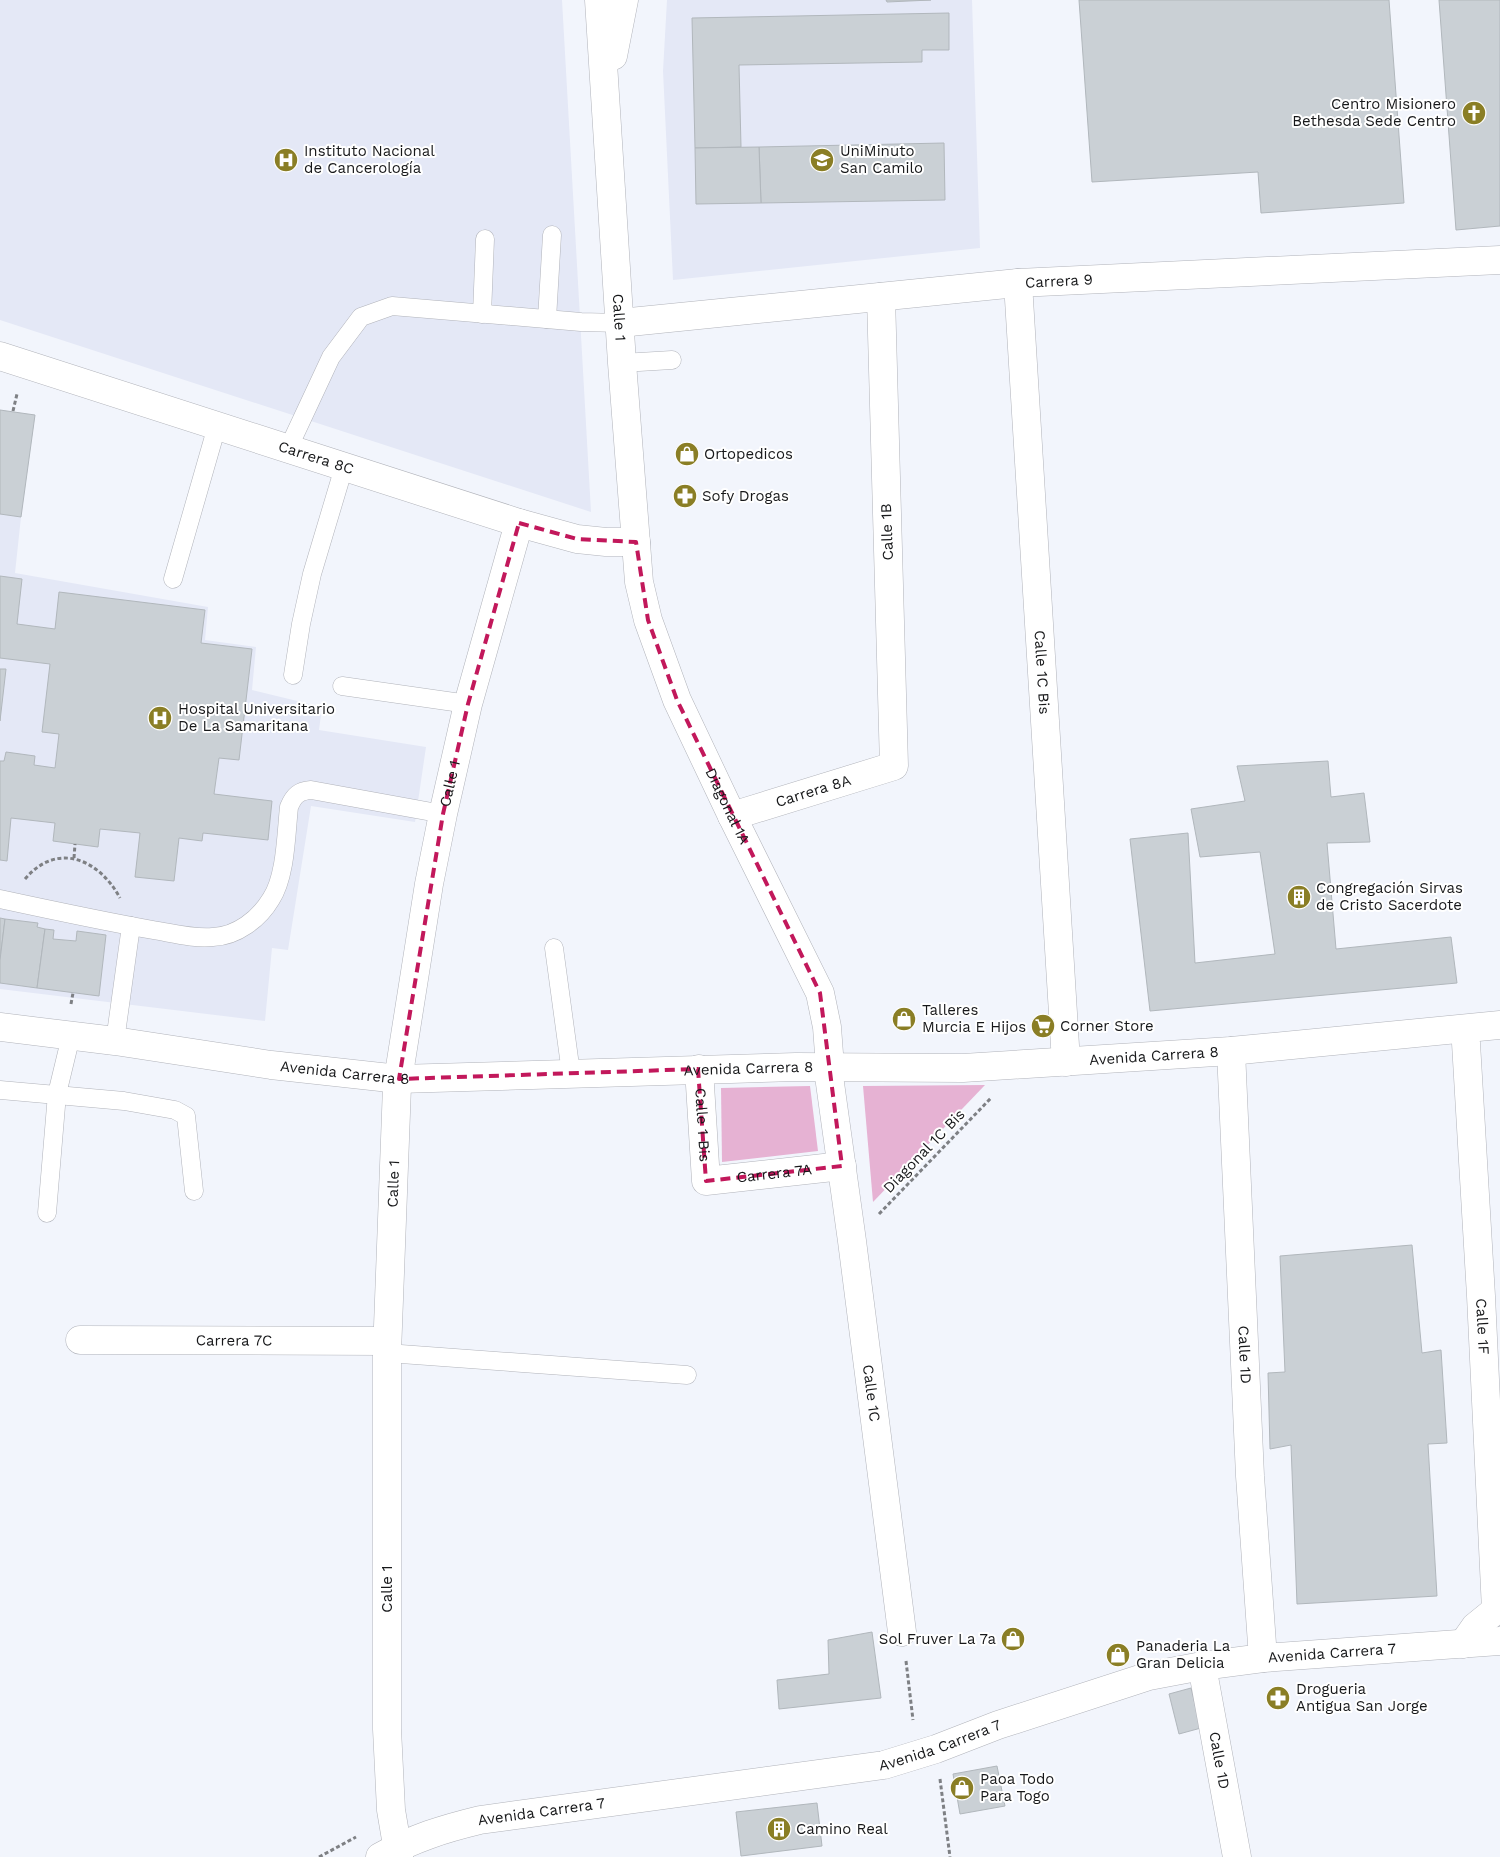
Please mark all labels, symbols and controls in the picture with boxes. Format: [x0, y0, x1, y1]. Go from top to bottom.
place label: Centro Misionero Bethesda Sede Centro [1292, 95, 1456, 130]
church icon: Centro Misionero Bethesda Sede Centro [1461, 100, 1487, 126]
place label: Instituto Nacional de Cancerología [304, 142, 435, 177]
place label: UniMinuto San Camilo [840, 142, 923, 177]
hospital icon: Instituto Nacional de Cancerología [273, 147, 299, 173]
school or university icon: UniMinuto San Camilo [809, 147, 835, 173]
street label: Carrera 9 [1025, 270, 1093, 292]
street label: Calle 1 [609, 293, 630, 342]
street label: Carrera 8C [276, 437, 356, 478]
shop icon: Ortopedicos [674, 441, 700, 467]
place label: Ortopedicos [704, 445, 793, 463]
pharmacy icon: Sofy Drogas [672, 483, 698, 509]
place label: Sofy Drogas [702, 487, 789, 505]
street label: Calle 1B [877, 503, 897, 561]
street label: Calle 1C Bis [1030, 630, 1054, 715]
place label: Hospital Universitario De La Samaritana [178, 700, 335, 735]
hospital icon: Hospital Universitario De La Samaritana [147, 705, 173, 731]
street label: Calle 1 [436, 759, 464, 809]
street label: Diagonal 1A [701, 765, 754, 847]
street label: Carrera 8A [773, 771, 853, 811]
place label: Congregación Sirvas de Cristo Sacerdote [1316, 879, 1463, 914]
building icon: Congregación Sirvas de Cristo Sacerdote [1286, 884, 1312, 910]
place label: Talleres Murcia E Hijos [922, 1001, 1026, 1036]
shop icon: Talleres Murcia E Hijos [891, 1006, 917, 1032]
supermarket icon: Corner Store [1030, 1013, 1056, 1039]
place label: Corner Store [1060, 1017, 1154, 1035]
street label: Avenida Carrera 8 [1089, 1043, 1219, 1069]
street label: Avenida Carrera 8 [279, 1057, 410, 1088]
street label: Avenida Carrera 8 [683, 1058, 813, 1079]
street label: Calle 1 Bis [691, 1087, 714, 1163]
street label: Diagonal 1C Bis [879, 1105, 969, 1197]
street label: Calle 1 [383, 1160, 403, 1208]
street label: Carrera 7A [736, 1160, 813, 1187]
street label: Calle 1F [1472, 1298, 1493, 1355]
street label: Calle 1D [1234, 1325, 1255, 1384]
street label: Carrera 7C [196, 1331, 272, 1350]
street label: Calle 1C [859, 1363, 884, 1423]
street label: Calle 1 [378, 1565, 396, 1613]
shop icon: Sol Fruver La 7a [1000, 1626, 1026, 1652]
place label: Sol Fruver La 7a [879, 1630, 997, 1648]
place label: Panaderia La Gran Delicia [1136, 1637, 1231, 1672]
street label: Avenida Carrera 7 [1267, 1639, 1397, 1667]
shop icon: Panaderia La Gran Delicia [1105, 1642, 1131, 1668]
place label: Drogueria Antigua San Jorge [1296, 1680, 1428, 1715]
pharmacy icon: Drogueria Antigua San Jorge [1265, 1685, 1291, 1711]
street label: Avenida Carrera 7 [878, 1716, 1004, 1775]
street label: Calle 1D [1205, 1730, 1233, 1791]
place label: Paoa Todo Para Togo [980, 1770, 1054, 1805]
shop icon: Paoa Todo Para Togo [949, 1775, 975, 1801]
street label: Avenida Carrera 7 [477, 1794, 606, 1829]
building icon: Camino Real [766, 1816, 792, 1842]
place label: Camino Real [796, 1820, 888, 1838]

